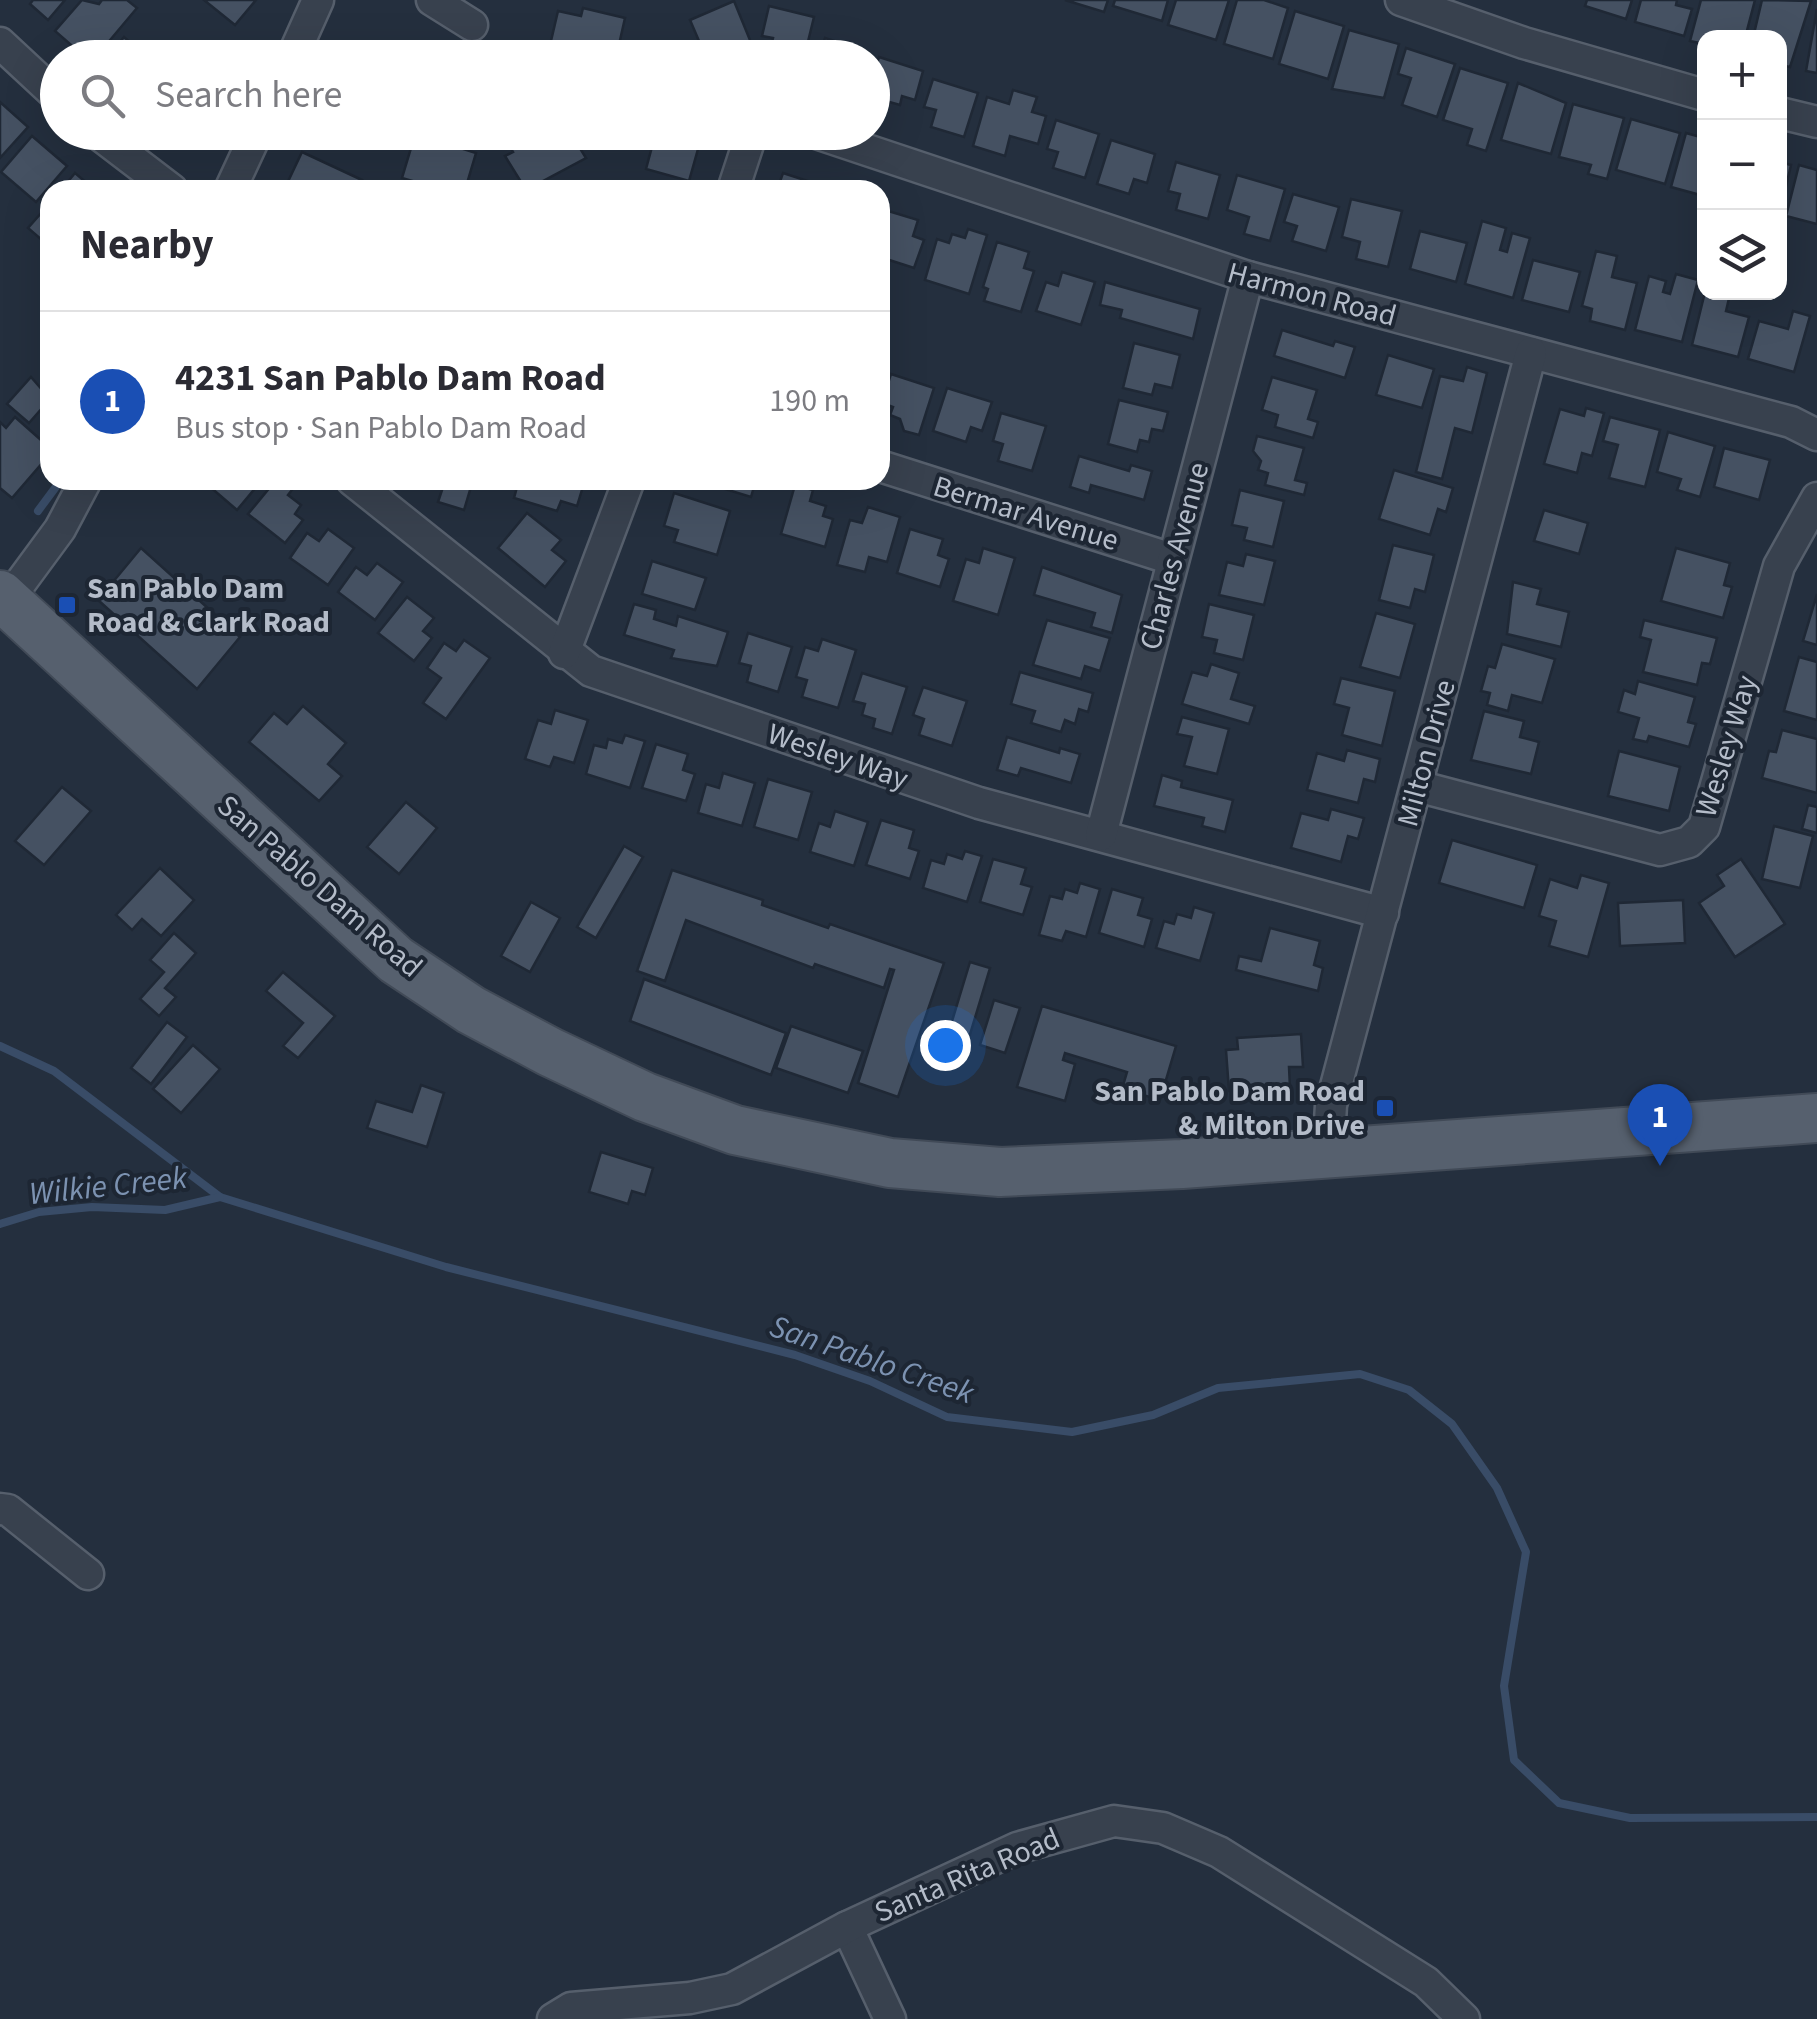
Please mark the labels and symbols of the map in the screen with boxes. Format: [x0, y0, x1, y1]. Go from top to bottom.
street label: Harmon Road [1223, 251, 1401, 338]
street label: Charles Avenue [1129, 458, 1220, 655]
street label: Bermar Avenue [928, 465, 1124, 562]
place label: San Pablo Dam Road & Clark Road [87, 567, 330, 644]
marker: San Pablo Dam Road & Clark Road [56, 594, 78, 616]
street label: Wesley Way [1685, 670, 1768, 822]
street label: Milton Drive [1386, 675, 1467, 831]
street label: Wesley Way [762, 712, 914, 801]
street label: San Pablo Dam Road [208, 785, 432, 988]
your location [920, 1020, 971, 1071]
place label: San Pablo Dam Road & Milton Drive [1094, 1070, 1365, 1147]
pin: 1 [1628, 1084, 1692, 1166]
marker: San Pablo Dam Road & Milton Drive [1374, 1097, 1396, 1119]
water label: Wilkie Creek [27, 1155, 190, 1217]
water label: San Pablo Creek [764, 1304, 981, 1417]
street label: Santa Rita Road [868, 1817, 1067, 1934]

